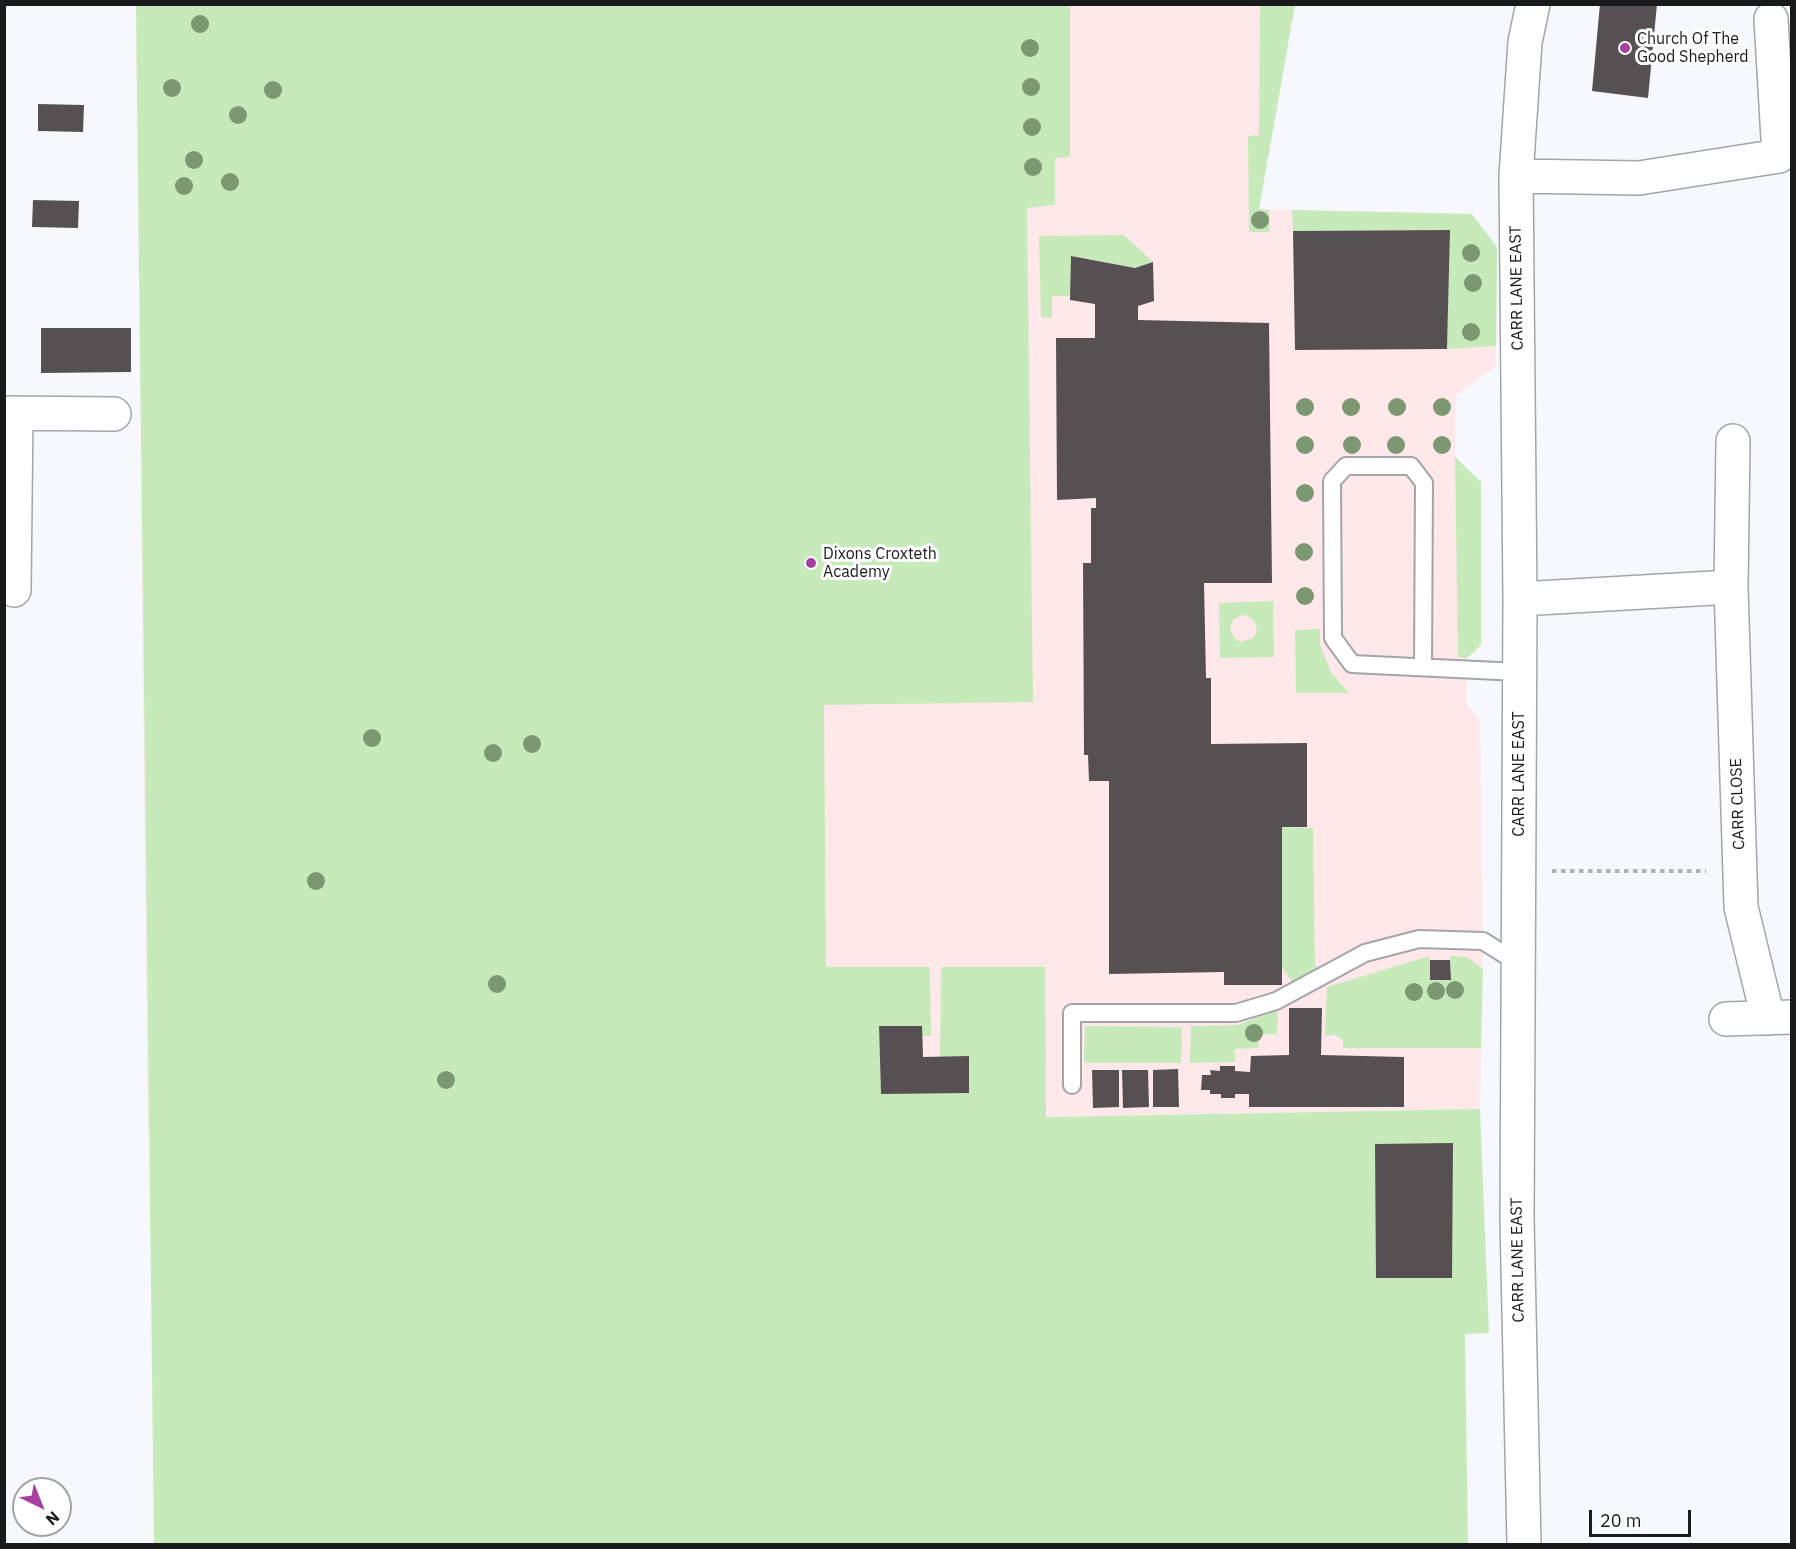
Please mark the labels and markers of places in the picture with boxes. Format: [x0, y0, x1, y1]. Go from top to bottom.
place label: Church Of The Good Shepherd [1637, 29, 1748, 67]
marker: Church Of The Good Shepherd [1618, 41, 1632, 55]
place label: Dixons Croxteth Academy [823, 544, 937, 582]
marker: Dixons Croxteth Academy [804, 556, 818, 570]

